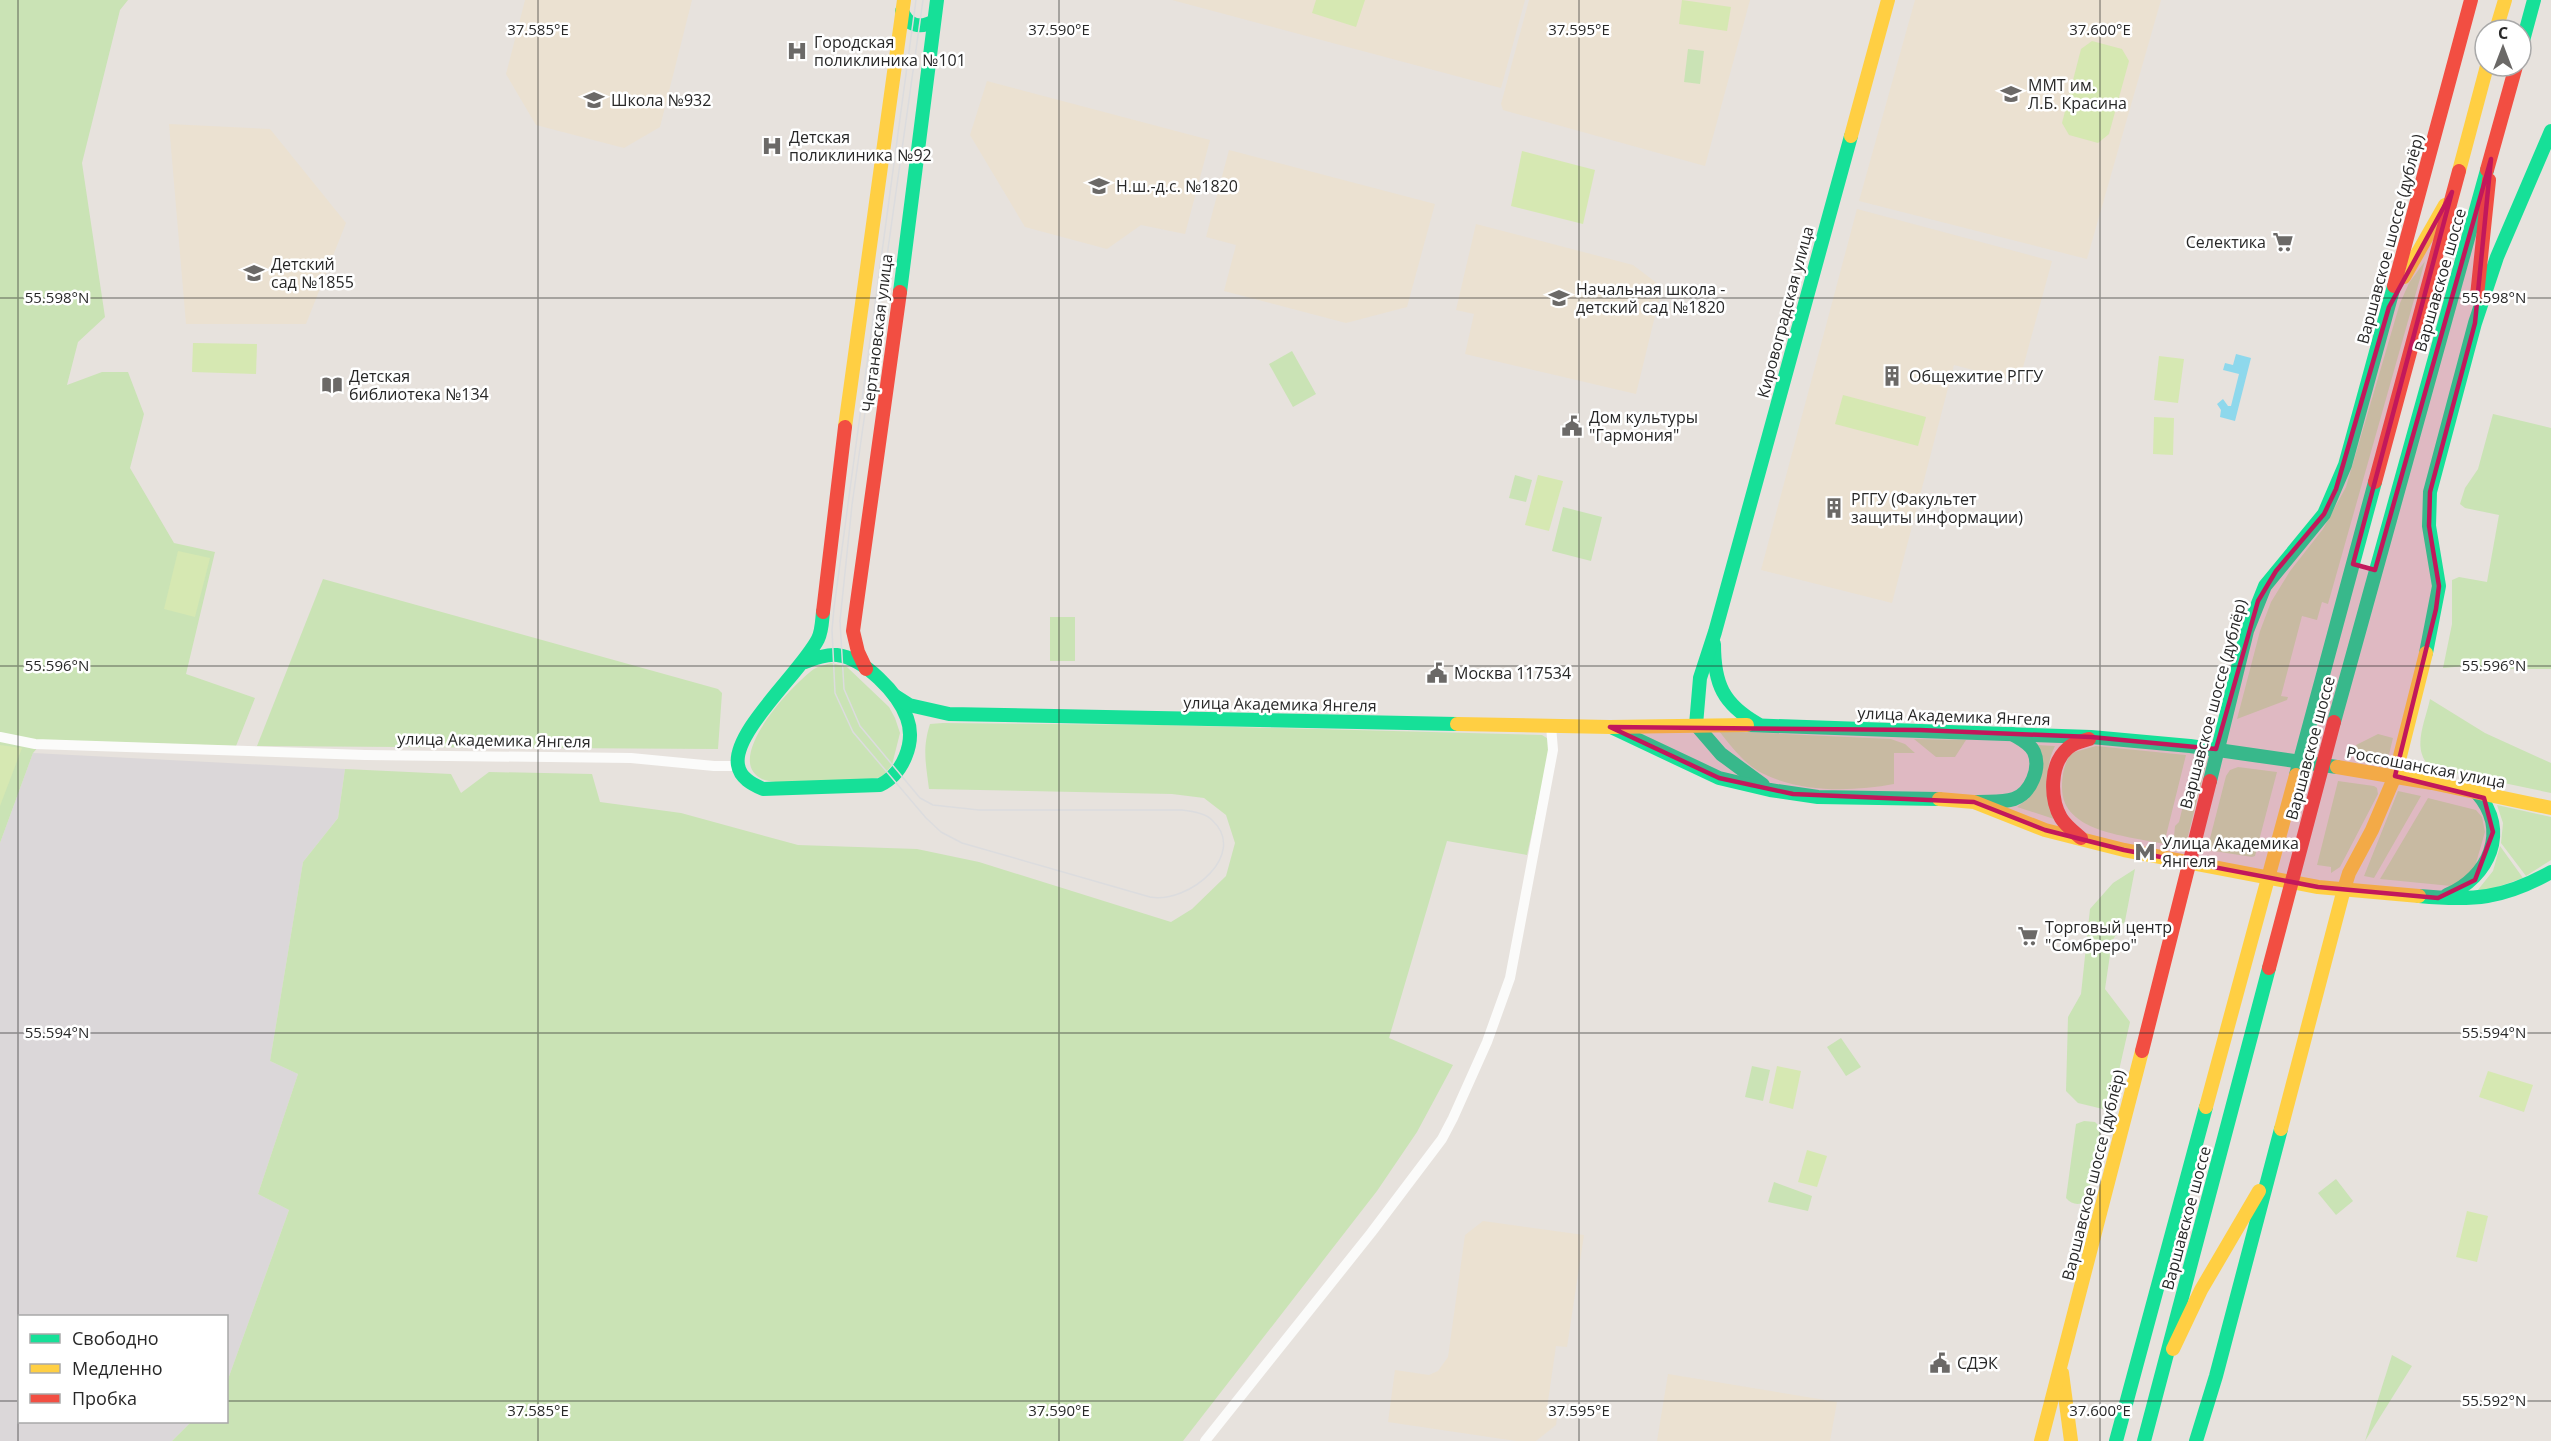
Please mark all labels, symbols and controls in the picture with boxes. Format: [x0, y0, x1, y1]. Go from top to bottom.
north arrow [2473, 18, 2533, 78]
text: 37.585°E [507, 19, 569, 39]
text: 37.590°E [1028, 19, 1090, 39]
text: 37.595°E [1548, 19, 1610, 39]
text: 37.600°E [2069, 19, 2131, 39]
text: С [2498, 22, 2508, 44]
place label: Городская поликлиника №101 [814, 31, 966, 71]
hospital icon: Городская поликлиника №101 [785, 39, 809, 63]
place label: ММТ им. Л.Б. Красина [2028, 74, 2127, 114]
school or university icon: ММТ им. Л.Б. Красина [1999, 82, 2023, 106]
school or university icon: Школа №932 [582, 88, 606, 112]
place label: Школа №932 [611, 89, 711, 111]
place label: Детская поликлиника №92 [789, 126, 932, 166]
street label: Варшавское шоссе (дублёр) [2351, 131, 2429, 346]
hospital icon: Детская поликлиника №92 [760, 134, 784, 158]
school or university icon: Н.ш.-д.с. №1820 [1087, 174, 1111, 198]
place label: Н.ш.-д.с. №1820 [1116, 175, 1238, 197]
street label: Варшавское шоссе [2409, 206, 2471, 354]
street label: Кировоградская улица [1751, 224, 1819, 400]
supermarket icon: Селектика [2271, 230, 2295, 254]
place label: Селектика [2186, 231, 2266, 253]
place label: Детский сад №1855 [271, 253, 354, 293]
street label: Чертановская улица [856, 253, 898, 413]
school or university icon: Детский сад №1855 [242, 261, 266, 285]
place label: Начальная школа - детский сад №1820 [1576, 278, 1725, 318]
school or university icon: Начальная школа - детский сад №1820 [1547, 286, 1571, 310]
text: 55.598°N [25, 287, 89, 307]
text: 55.598°N [2462, 287, 2526, 307]
building icon: Общежитие РГГУ [1880, 364, 1904, 388]
place label: Детская библиотека №134 [349, 365, 489, 405]
place label: Общежитие РГГУ [1909, 365, 2043, 387]
library icon: Детская библиотека №134 [320, 373, 344, 397]
place label: Дом культуры "Гармония" [1589, 406, 1698, 446]
public building icon: Дом культуры "Гармония" [1560, 414, 1584, 438]
place label: РГГУ (Факультет защиты информации) [1851, 488, 2023, 528]
building icon: РГГУ (Факультет защиты информации) [1822, 496, 1846, 520]
street label: Варшавское шоссе (дублёр) [2174, 596, 2252, 811]
text: 55.596°N [25, 655, 89, 675]
text: 55.596°N [2462, 655, 2526, 675]
public building icon: Москва 117534 [1425, 661, 1449, 685]
place label: Москва 117534 [1454, 662, 1571, 684]
street label: Варшавское шоссе [2280, 674, 2340, 822]
street label: улица Академика Янгеля [1183, 691, 1377, 717]
street label: улица Академика Янгеля [1857, 702, 2051, 730]
street label: улица Академика Янгеля [397, 727, 591, 753]
street label: Россошанская улица [2345, 741, 2507, 793]
place label: Улица Академика Янгеля [2162, 832, 2299, 872]
metro station icon: Улица Академика Янгеля [2133, 840, 2157, 864]
place label: Торговый центр "Сомбреро" [2045, 916, 2172, 956]
supermarket icon: Торговый центр "Сомбреро" [2016, 924, 2040, 948]
text: 55.594°N [25, 1022, 89, 1042]
text: 55.594°N [2462, 1022, 2526, 1042]
street label: Варшавское шоссе (дублёр) [2056, 1067, 2130, 1283]
street label: Варшавское шоссе [2156, 1144, 2216, 1292]
legend [18, 1315, 228, 1423]
text: Свободно [72, 1326, 159, 1350]
public building icon: СДЭК [1928, 1351, 1952, 1375]
place label: СДЭК [1957, 1352, 1998, 1374]
text: Медленно [72, 1356, 163, 1380]
text: Пробка [72, 1386, 137, 1410]
text: 55.592°N [2462, 1390, 2526, 1410]
text: 37.585°E [507, 1400, 569, 1420]
text: 37.590°E [1028, 1400, 1090, 1420]
text: 37.595°E [1548, 1400, 1610, 1420]
text: 37.600°E [2069, 1400, 2131, 1420]

